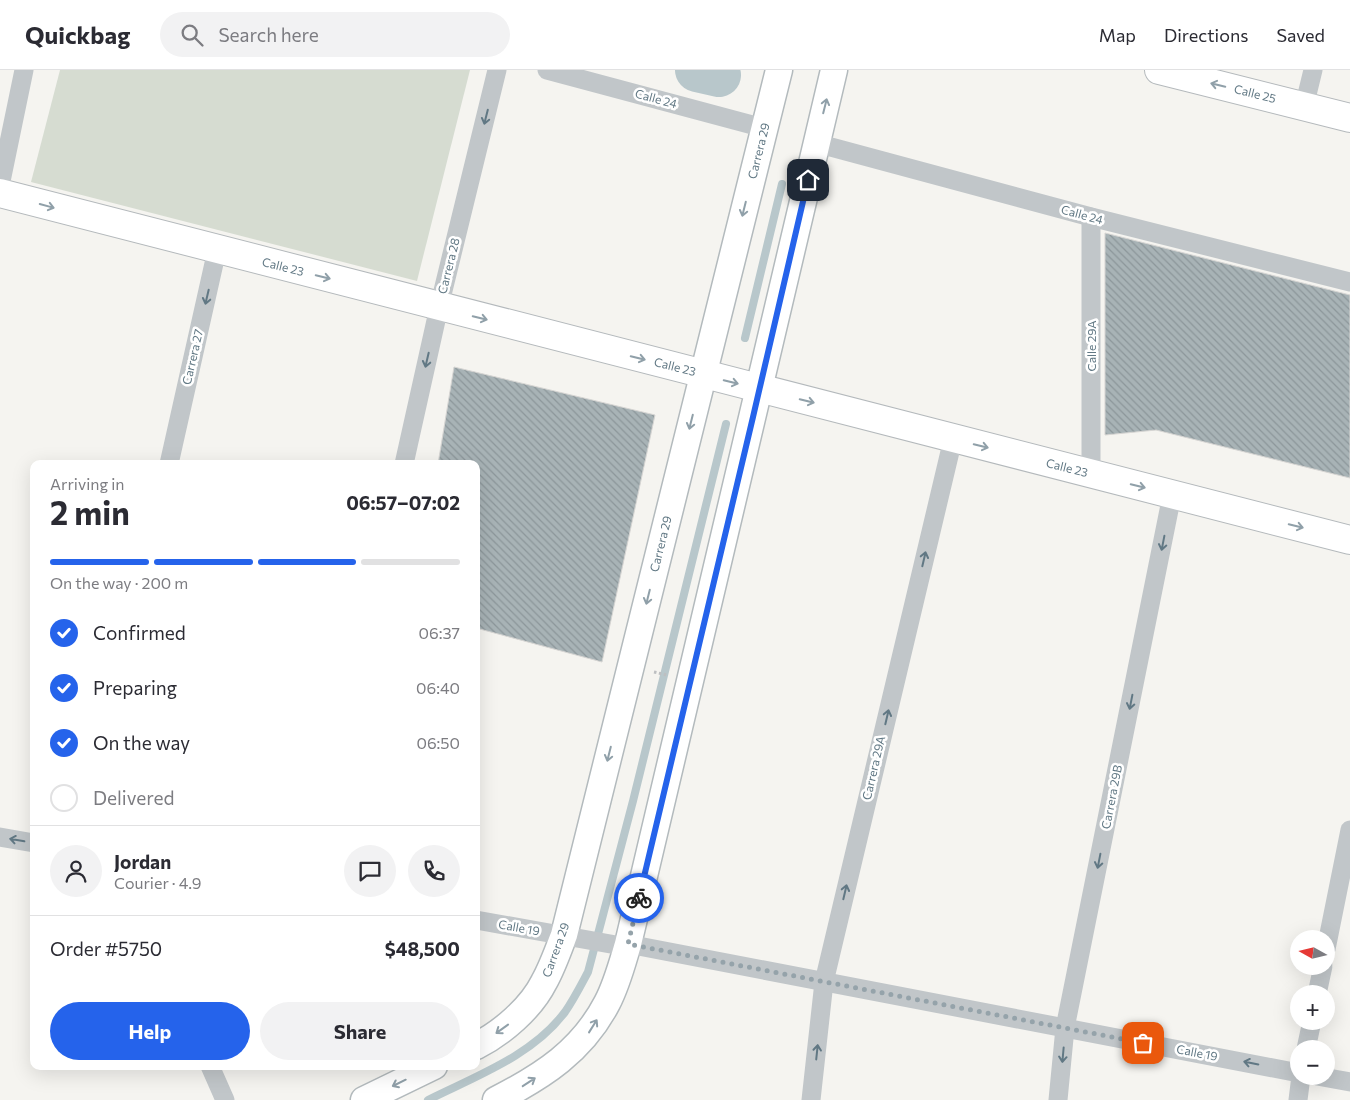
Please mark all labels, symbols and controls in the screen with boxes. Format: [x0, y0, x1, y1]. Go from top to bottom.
search box [160, 12, 510, 57]
text: Quickbag [25, 20, 130, 49]
icon: search [178, 21, 206, 49]
text: Search here [218, 23, 319, 46]
text: Map [1099, 24, 1136, 46]
text: Directions [1164, 24, 1248, 46]
text: Saved [1276, 24, 1325, 46]
one-way arrow [1210, 80, 1226, 89]
street label: Calle 25 [1233, 81, 1278, 105]
street label: Calle 24 [634, 86, 679, 110]
one-way arrow [821, 99, 830, 115]
one-way arrow [481, 109, 490, 125]
street label: Carrera 29 [744, 121, 772, 180]
pin [787, 159, 829, 201]
icon: home [794, 166, 822, 194]
one-way arrow [39, 201, 55, 211]
one-way arrow [739, 201, 748, 217]
street label: Calle 24 [1060, 202, 1105, 226]
street label: Carrera 28 [434, 236, 462, 295]
street label: Calle 23 [261, 254, 306, 278]
one-way arrow [315, 273, 331, 282]
one-way arrow [202, 289, 211, 305]
one-way arrow [472, 313, 488, 323]
street label: Calle 29A [1084, 320, 1098, 372]
street label: Carrera 27 [179, 328, 205, 386]
one-way arrow [422, 352, 431, 368]
one-way arrow [629, 354, 645, 363]
street label: Calle 23 [653, 354, 698, 378]
one-way arrow [723, 378, 739, 387]
one-way arrow [798, 397, 814, 406]
one-way arrow [686, 413, 695, 429]
one-way arrow [973, 442, 989, 451]
street label: Calle 23 [1045, 455, 1090, 479]
text: Arriving in [50, 474, 124, 493]
one-way arrow [1130, 482, 1146, 491]
text: 06:57–07:02 [346, 491, 460, 514]
text: 2 min [50, 492, 130, 532]
street label: Carrera 29 [646, 514, 674, 573]
one-way arrow [1287, 522, 1303, 532]
one-way arrow [1158, 534, 1167, 550]
one-way arrow [920, 551, 929, 567]
text: On the way · 200 m [50, 573, 188, 592]
one-way arrow [643, 588, 652, 604]
icon: check [50, 619, 78, 647]
text: Confirmed [93, 621, 186, 644]
text: 06:37 [419, 623, 460, 642]
icon: check [50, 674, 78, 702]
text: Preparing [93, 676, 177, 699]
text: 06:40 [416, 678, 460, 697]
one-way arrow [1126, 693, 1135, 709]
one-way arrow [883, 709, 892, 725]
icon: check [50, 729, 78, 757]
text: On the way [93, 731, 190, 754]
text: 06:50 [416, 733, 460, 752]
street label: Carrera 29A [859, 734, 887, 801]
one-way arrow [604, 746, 613, 762]
street label: Carrera 29B [1098, 763, 1124, 830]
text: Delivered [93, 786, 174, 809]
one-way arrow [9, 834, 25, 844]
button: person [50, 845, 102, 897]
button: chat [344, 845, 396, 897]
button: phone [408, 845, 460, 897]
text: Jordan [114, 850, 171, 873]
one-way arrow [1093, 853, 1103, 869]
text: Courier · 4.9 [114, 873, 201, 892]
courier [614, 873, 664, 923]
icon: bike [625, 884, 653, 912]
one-way arrow [841, 884, 850, 900]
street label: Calle 19 [497, 917, 541, 938]
street label: Carrera 29 [539, 920, 571, 979]
north arrow [1290, 930, 1335, 975]
map controls [1290, 930, 1335, 1085]
text: Order #5750 [50, 937, 162, 960]
text: $48,500 [385, 937, 460, 960]
button: + [1290, 985, 1335, 1030]
button: Help [50, 1002, 250, 1060]
button: Share [260, 1002, 460, 1060]
one-way arrow [588, 1019, 598, 1033]
pin [1122, 1022, 1164, 1064]
one-way arrow [495, 1024, 509, 1034]
icon: bag [1129, 1029, 1157, 1057]
button: − [1290, 1040, 1335, 1085]
street label: Calle 19 [1175, 1041, 1219, 1063]
one-way arrow [812, 1044, 822, 1060]
one-way arrow [1058, 1047, 1067, 1063]
one-way arrow [1243, 1058, 1259, 1068]
one-way arrow [522, 1077, 536, 1088]
one-way arrow [391, 1078, 406, 1088]

